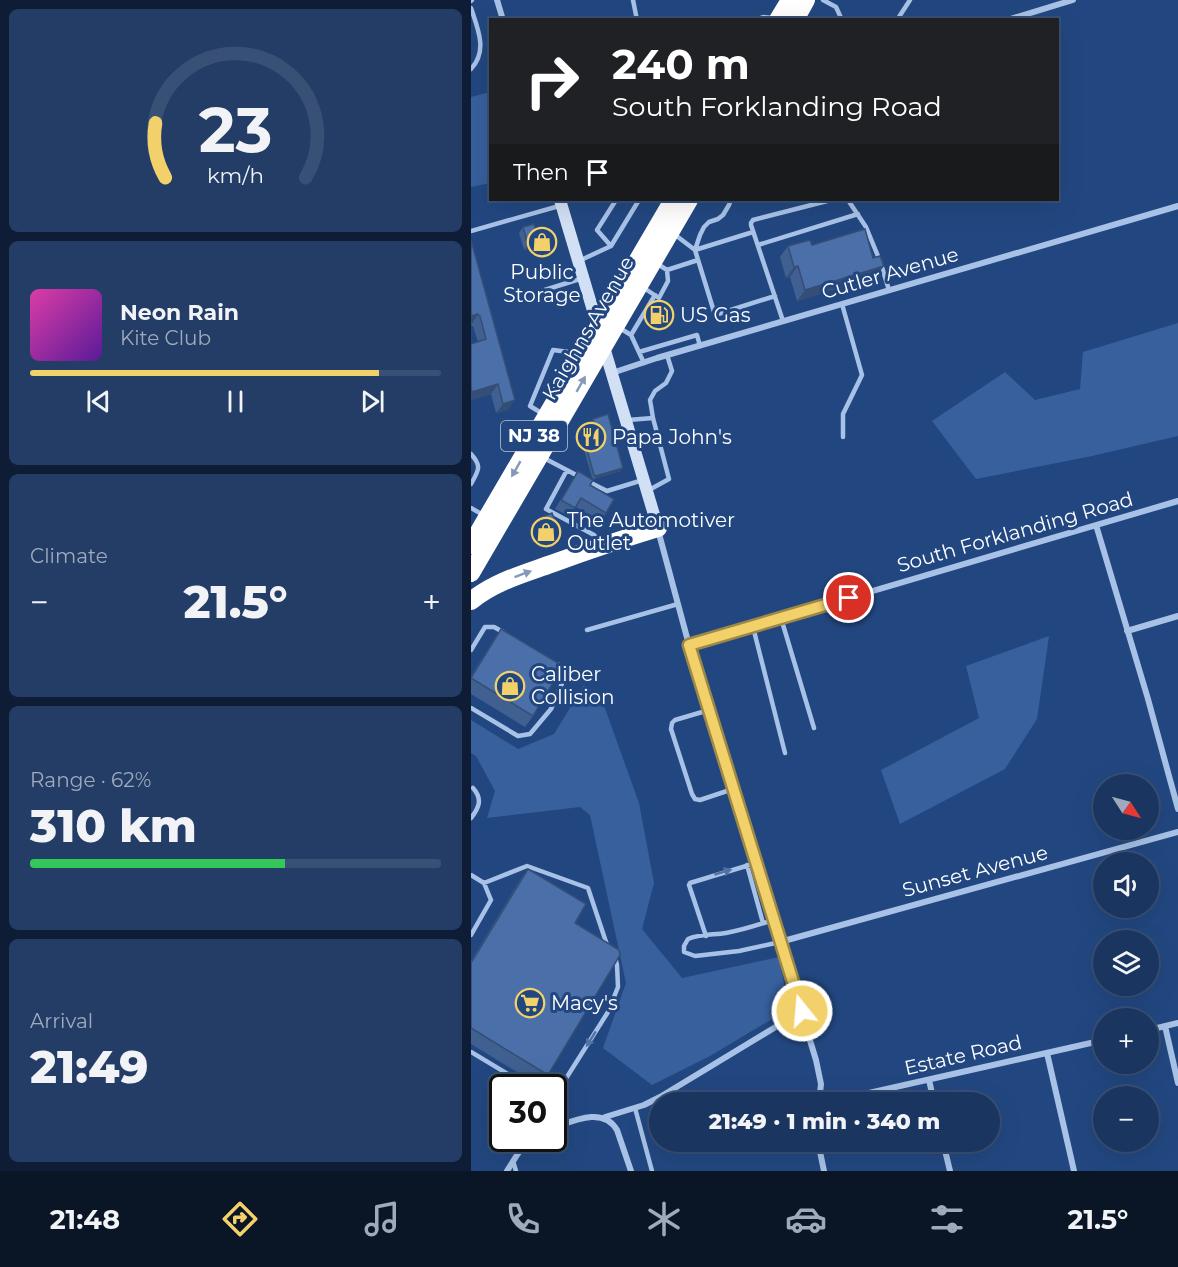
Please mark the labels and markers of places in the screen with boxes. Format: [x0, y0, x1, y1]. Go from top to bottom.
shop icon: Public Storage [526, 226, 558, 258]
place label: Public Storage [503, 260, 581, 307]
fuel station icon: US Gas [643, 299, 675, 331]
place label: US Gas [680, 303, 751, 327]
restaurant icon: Papa John's [575, 421, 607, 453]
place label: Papa John's [612, 425, 732, 449]
place label: The Automotiver Outlet [567, 508, 735, 555]
shop icon: The Automotiver Outlet [530, 516, 562, 548]
pin [823, 572, 874, 623]
place label: Caliber Collision [531, 662, 615, 709]
shop icon: Caliber Collision [494, 670, 526, 702]
supermarket icon: Macy's [514, 987, 546, 1019]
place label: Macy's [551, 991, 618, 1015]

